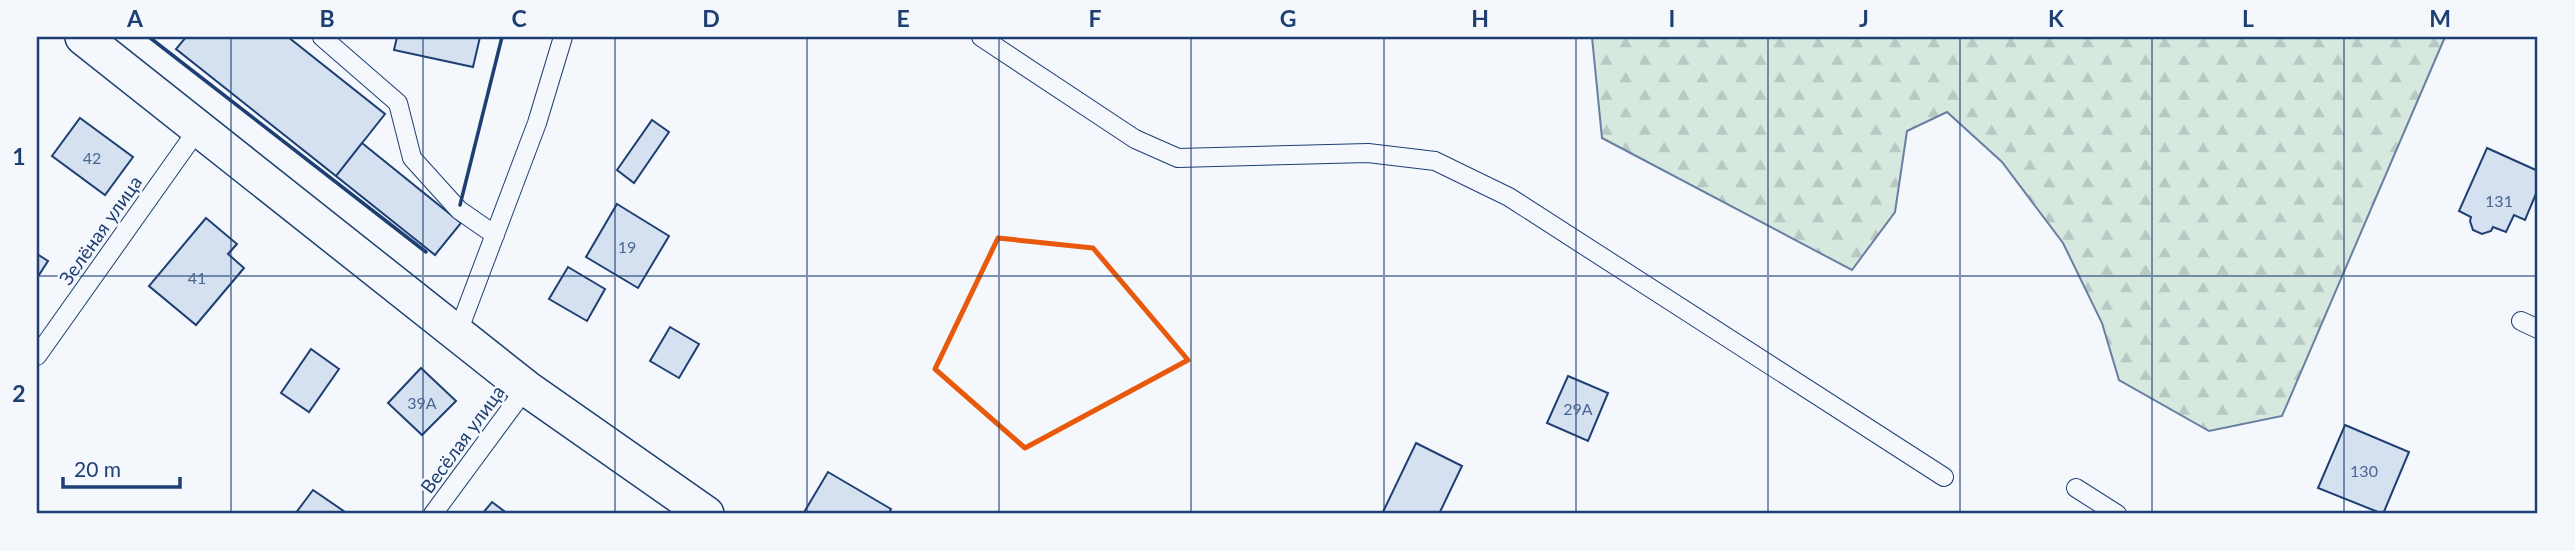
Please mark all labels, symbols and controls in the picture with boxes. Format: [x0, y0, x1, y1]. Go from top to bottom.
text: A [126, 4, 144, 32]
text: B [319, 4, 335, 32]
text: C [511, 4, 527, 32]
text: D [702, 4, 720, 32]
text: E [896, 4, 910, 32]
text: F [1088, 4, 1102, 32]
text: G [1280, 4, 1296, 32]
text: H [1471, 4, 1489, 32]
text: I [1669, 4, 1675, 32]
text: J [1859, 4, 1869, 32]
text: K [2048, 4, 2064, 32]
text: L [2242, 4, 2254, 32]
text: M [2429, 4, 2451, 32]
text: 1 [12, 142, 26, 170]
house number: 42 [83, 148, 101, 167]
street label: Зелёная улица [54, 171, 146, 289]
house number: 131 [2485, 191, 2513, 210]
house number: 19 [618, 237, 636, 256]
house number: 41 [188, 268, 206, 287]
text: 2 [12, 379, 26, 407]
street label: Весёлая улица [415, 381, 509, 497]
house number: 39А [407, 393, 437, 412]
house number: 29А [1563, 399, 1593, 418]
scale bar [63, 446, 180, 490]
text: 20 m [74, 456, 121, 481]
house number: 130 [2350, 461, 2378, 480]

